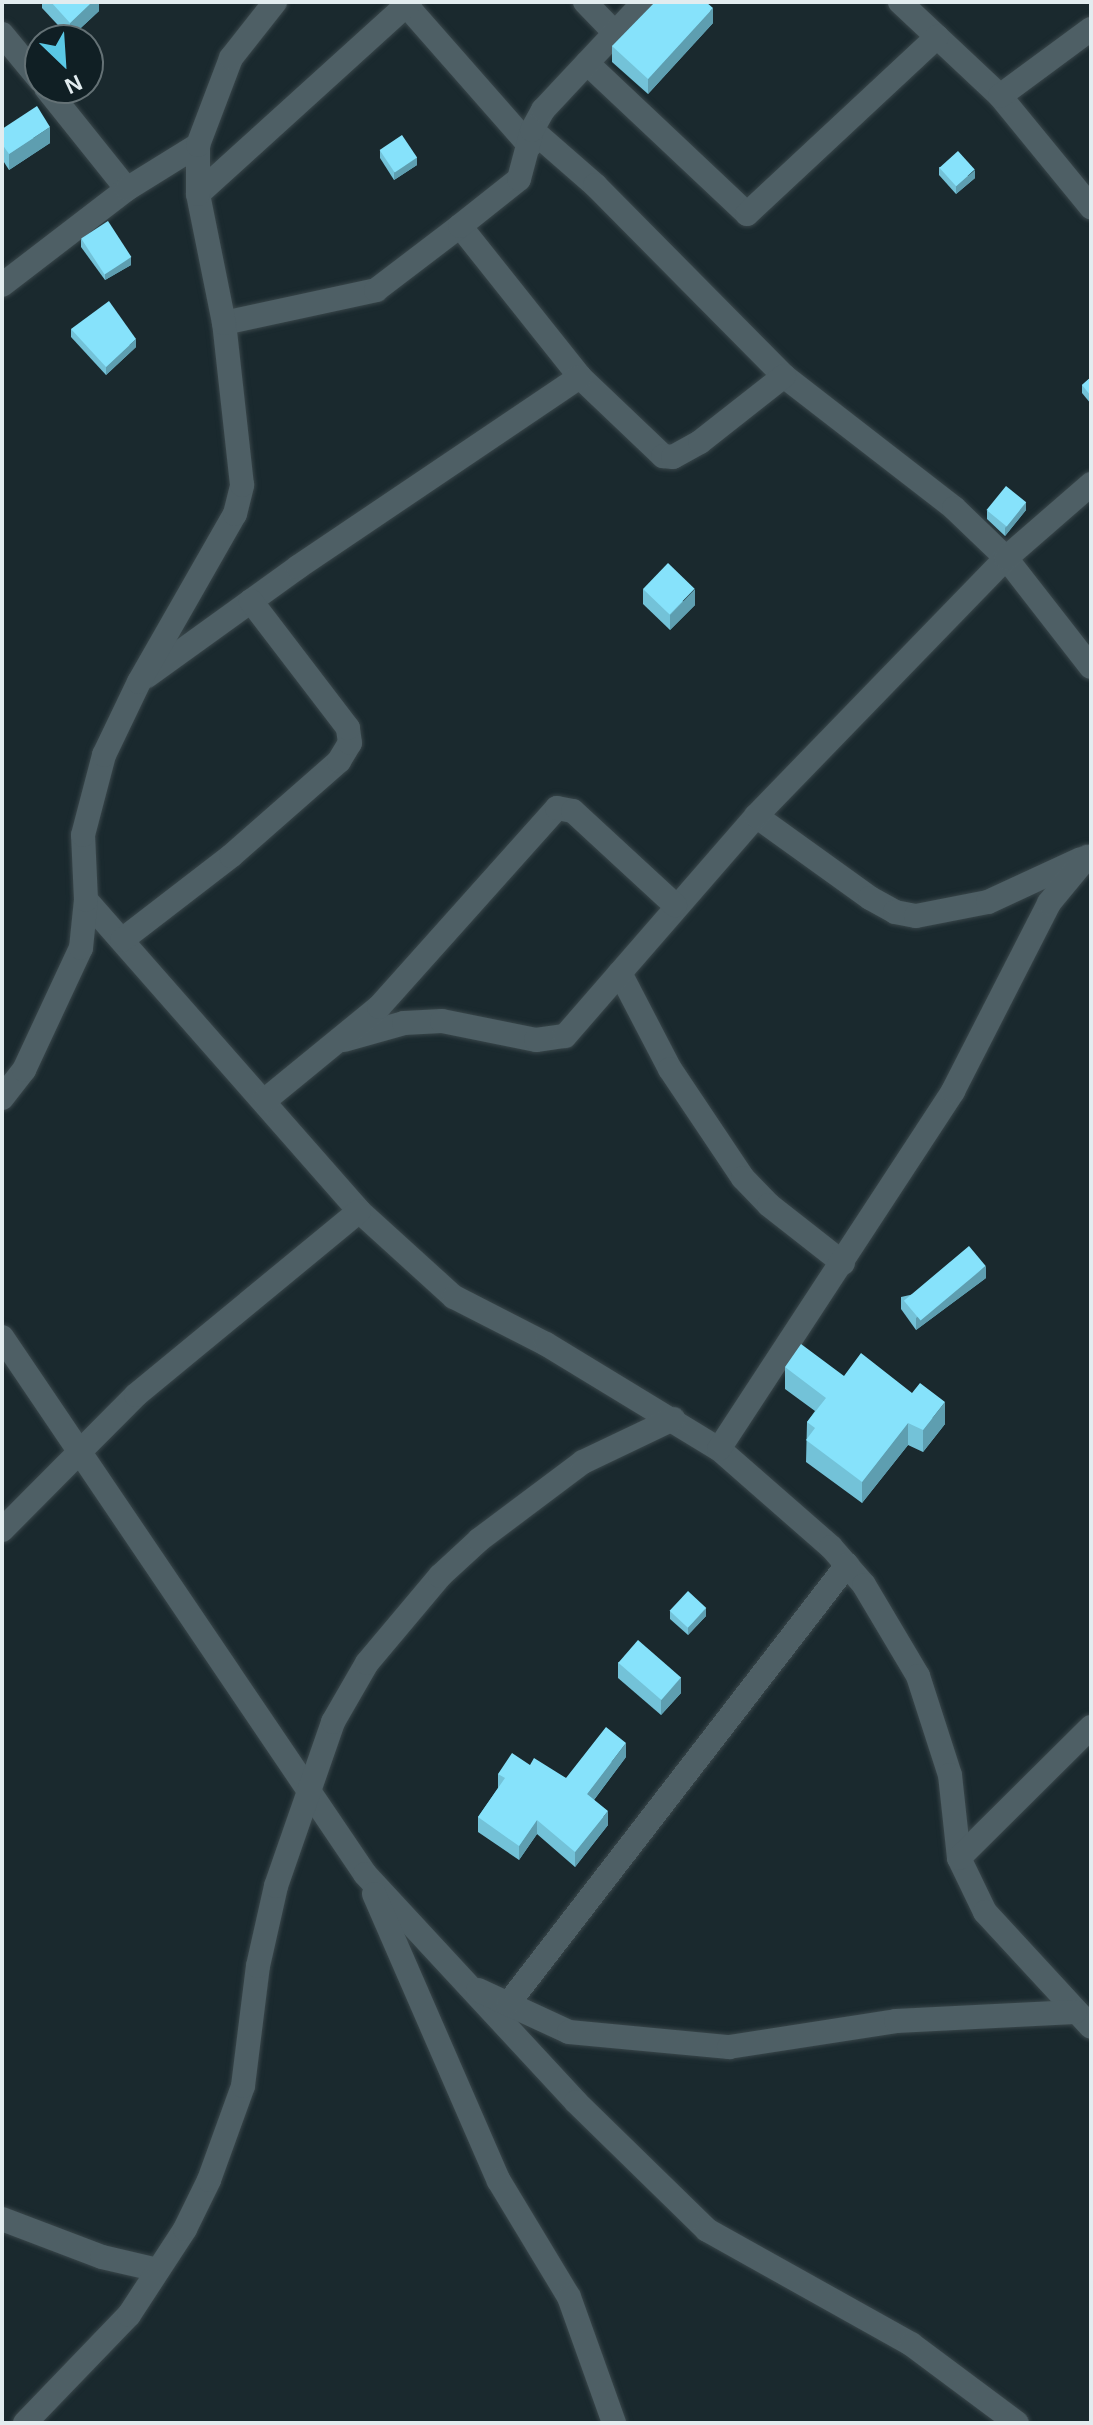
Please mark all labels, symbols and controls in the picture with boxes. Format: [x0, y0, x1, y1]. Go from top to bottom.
north arrow [24, 24, 104, 104]
text: N [61, 70, 86, 99]

